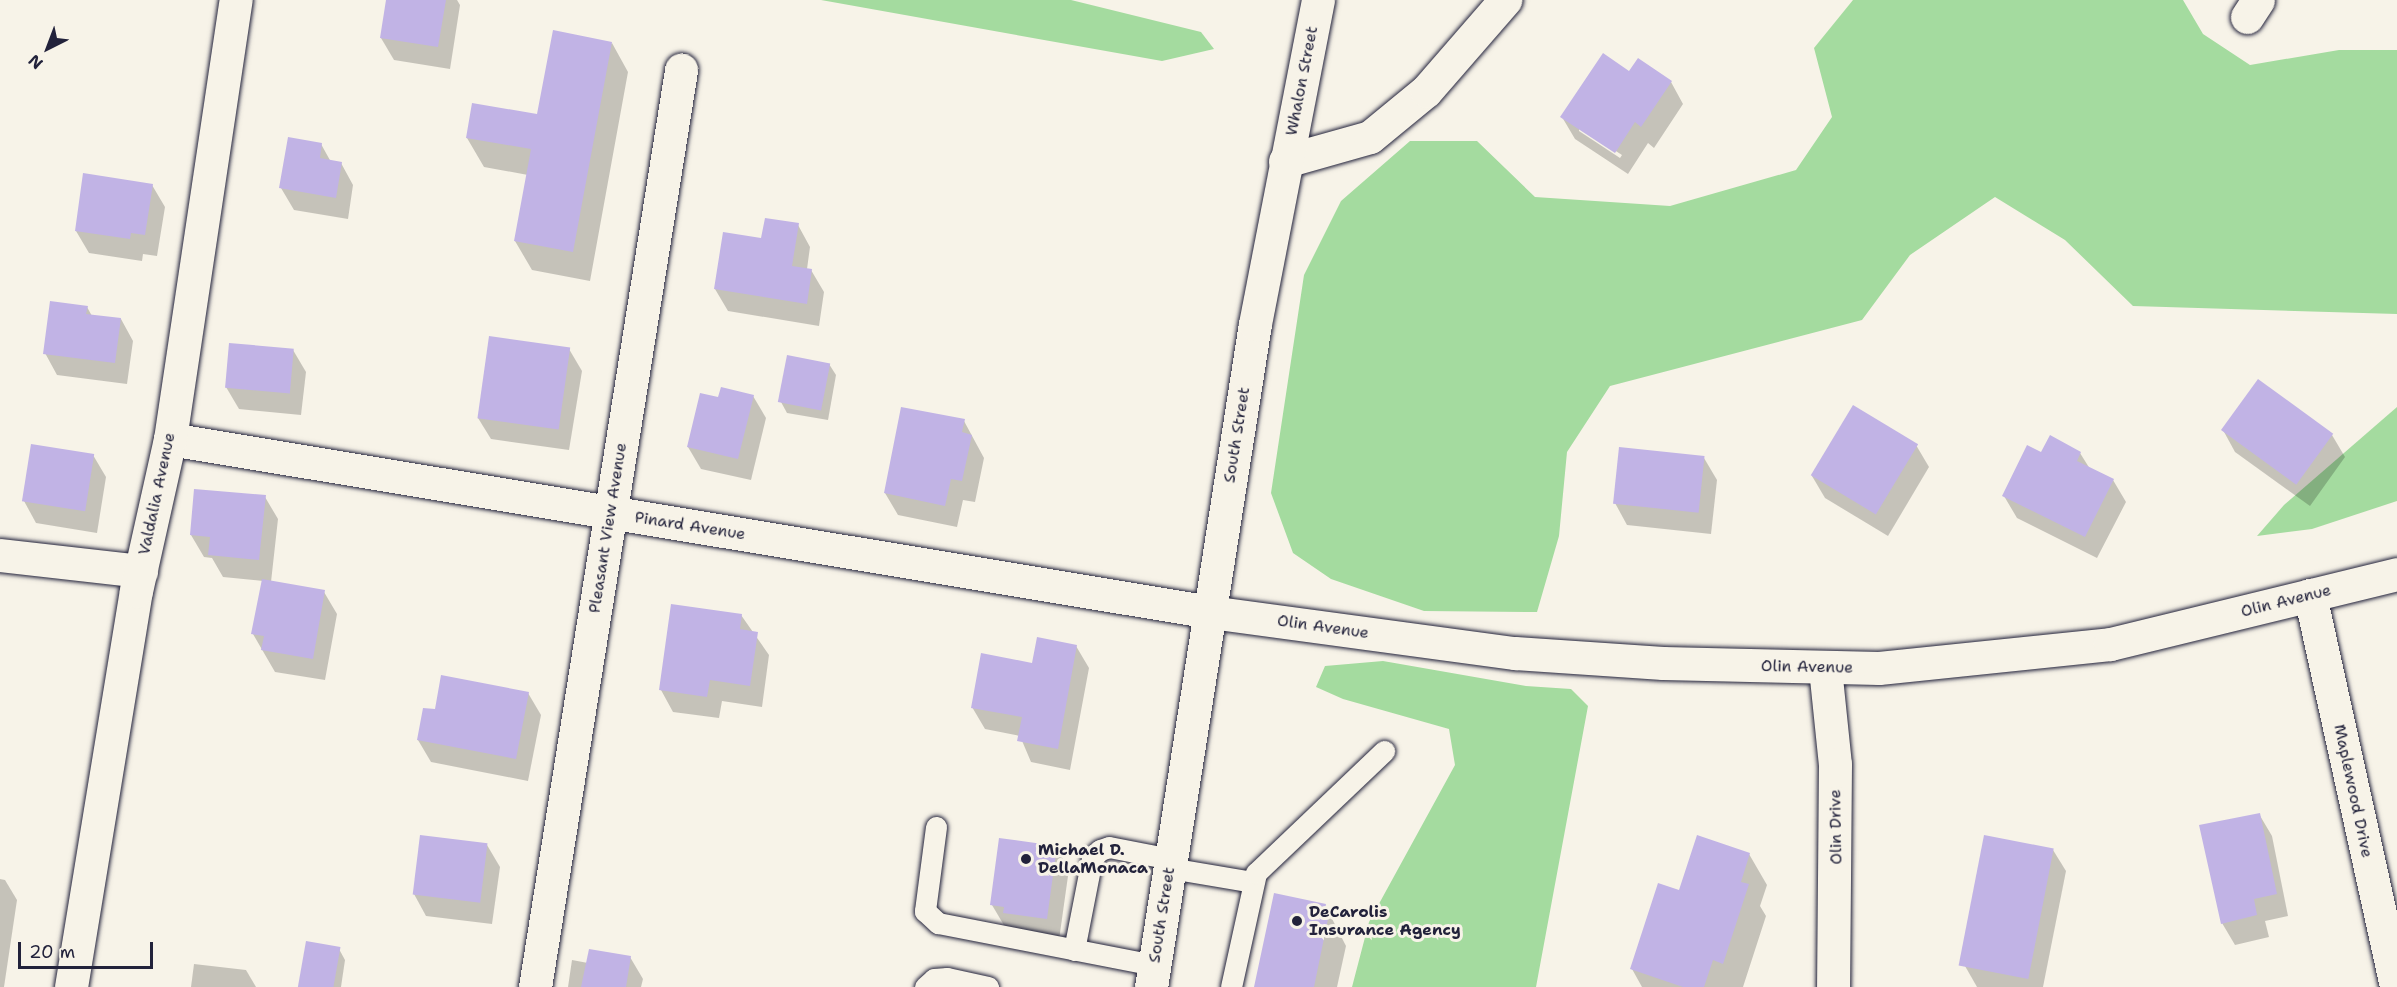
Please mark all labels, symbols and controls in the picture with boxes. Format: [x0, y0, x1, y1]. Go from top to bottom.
north arrow [18, 18, 78, 78]
street label: Whalon Street [1282, 25, 1322, 137]
text: N [24, 50, 47, 74]
street label: South Street [1220, 386, 1254, 484]
street label: Valdalia Avenue [135, 431, 179, 557]
street label: Pleasant View Avenue [585, 441, 631, 615]
street label: Pinard Avenue [633, 508, 747, 544]
street label: Olin Avenue [2239, 581, 2333, 621]
street label: Olin Avenue [1276, 611, 1370, 643]
street label: Olin Avenue [1761, 657, 1853, 677]
street label: Maplewood Drive [2330, 723, 2376, 859]
street label: Olin Drive [1826, 789, 1846, 865]
place label: Michael D. DellaMonaca [1038, 840, 1148, 878]
marker: Michael D. DellaMonaca [1019, 852, 1033, 866]
street label: South Street [1145, 866, 1179, 964]
place label: DeCarolis Insurance Agency [1309, 902, 1461, 940]
marker: DeCarolis Insurance Agency [1290, 914, 1304, 928]
scale bar [21, 930, 156, 968]
text: 20 m [29, 940, 75, 964]

